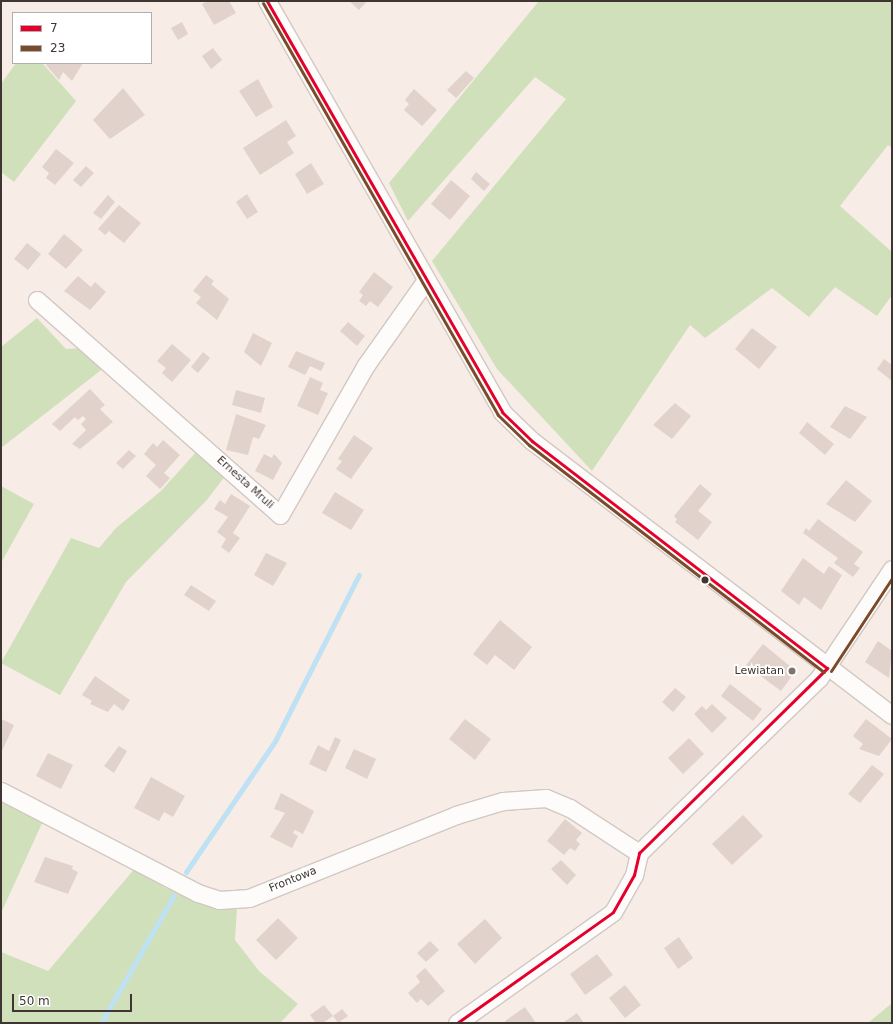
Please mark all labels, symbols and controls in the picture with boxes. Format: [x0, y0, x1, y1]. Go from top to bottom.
legend [12, 12, 152, 64]
text: 7 [50, 21, 58, 35]
text: 23 [50, 41, 65, 55]
street label: Ernesta Mruli [214, 454, 276, 512]
unlabelled marker [700, 575, 710, 585]
place label: Lewiatan [734, 664, 784, 678]
marker: Lewiatan [787, 666, 797, 676]
street label: Frontowa [267, 864, 319, 896]
scale bar [14, 986, 134, 1012]
text: 50 m [19, 994, 50, 1008]

